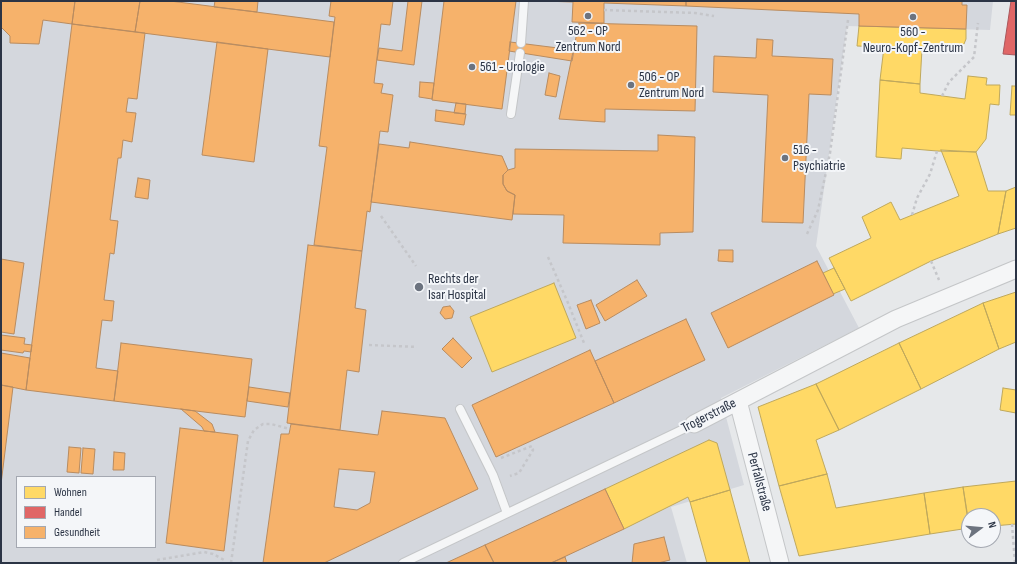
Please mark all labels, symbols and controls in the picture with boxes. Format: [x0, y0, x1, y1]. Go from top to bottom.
marker: 562 - OP Zentrum Nord [583, 11, 593, 21]
marker: 560 - Neuro-Kopf-Zentrum [908, 12, 918, 22]
place label: 562 - OP Zentrum Nord [555, 23, 621, 56]
place label: 560 - Neuro-Kopf-Zentrum [863, 24, 963, 56]
place label: 561 - Urologie [480, 59, 545, 75]
marker: 561 - Urologie [467, 62, 477, 72]
place label: 506 - OP Zentrum Nord [639, 69, 704, 102]
marker: 506 - OP Zentrum Nord [626, 80, 636, 90]
place label: 516 - Psychiatrie [793, 142, 845, 174]
marker: 516 - Psychiatrie [780, 153, 790, 163]
place label: Rechts der Isar Hospital [428, 271, 486, 304]
marker: Rechts der Isar Hospital [413, 281, 425, 293]
street label: Trogerstraße [679, 395, 739, 437]
street label: Perfallstraße [743, 451, 775, 513]
legend [16, 476, 156, 548]
text: Wohnen [54, 485, 87, 500]
text: Handel [54, 505, 82, 520]
north arrow [961, 508, 1001, 548]
text: N [985, 520, 999, 529]
text: Gesundheit [54, 525, 100, 540]

